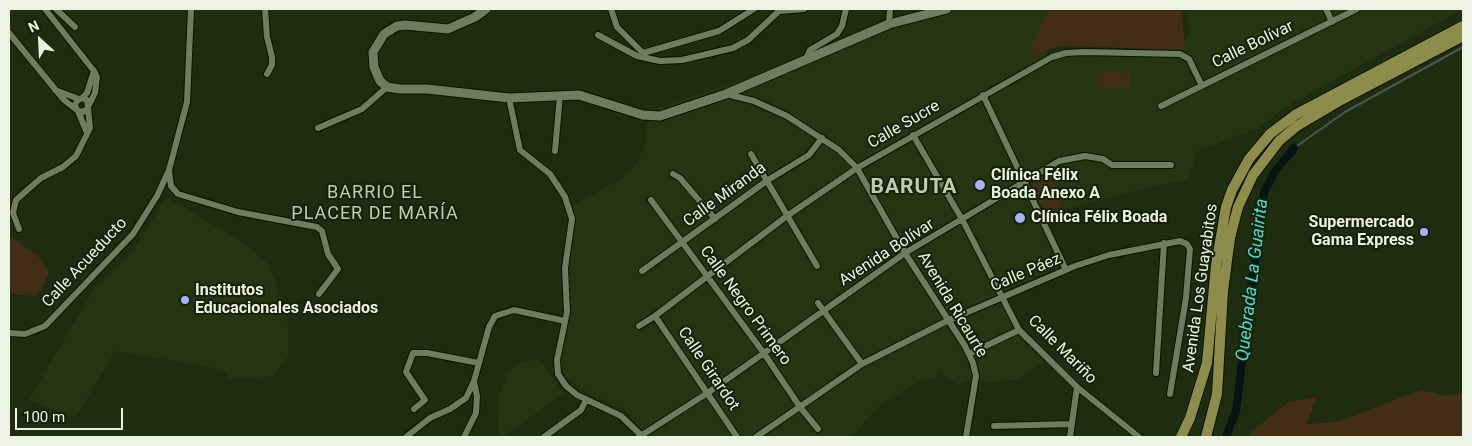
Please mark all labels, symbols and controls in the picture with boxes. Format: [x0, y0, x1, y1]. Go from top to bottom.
north arrow [15, 15, 65, 65]
text: N [26, 17, 42, 36]
street label: Calle Bolívar [1209, 17, 1297, 73]
street label: Calle Sucre [865, 97, 943, 153]
street label: Calle Miranda [680, 159, 770, 231]
place label: Clínica Félix Boada Anexo A [991, 166, 1100, 204]
district label: BARUTA [870, 175, 958, 201]
marker: Clínica Félix Boada Anexo A [973, 178, 987, 192]
district label: BARRIO EL PLACER DE MARÍA [289, 182, 461, 224]
water label: Quebrada La Guairita [1232, 198, 1274, 362]
street label: Avenida Los Guayabitos [1180, 202, 1222, 374]
place label: Clínica Félix Boada [1031, 208, 1167, 228]
marker: Clínica Félix Boada [1013, 211, 1027, 225]
place label: Supermercado Gama Express [1309, 213, 1414, 251]
street label: Calle Acueducto [38, 214, 132, 312]
street label: Avenida Bolívar [836, 215, 938, 291]
marker: Supermercado Gama Express [1418, 226, 1430, 238]
street label: Calle Negro Primero [695, 243, 795, 369]
street label: Avenida Ricaurte [913, 249, 991, 361]
street label: Calle Páez [988, 250, 1064, 296]
place label: Institutos Educacionales Asociados [195, 281, 378, 319]
marker: Institutos Educacionales Asociados [179, 294, 191, 306]
street label: Calle Mariño [1024, 312, 1100, 388]
street label: Calle Girardot [673, 324, 743, 414]
scale bar [18, 398, 125, 430]
text: 100 m [23, 408, 65, 426]

